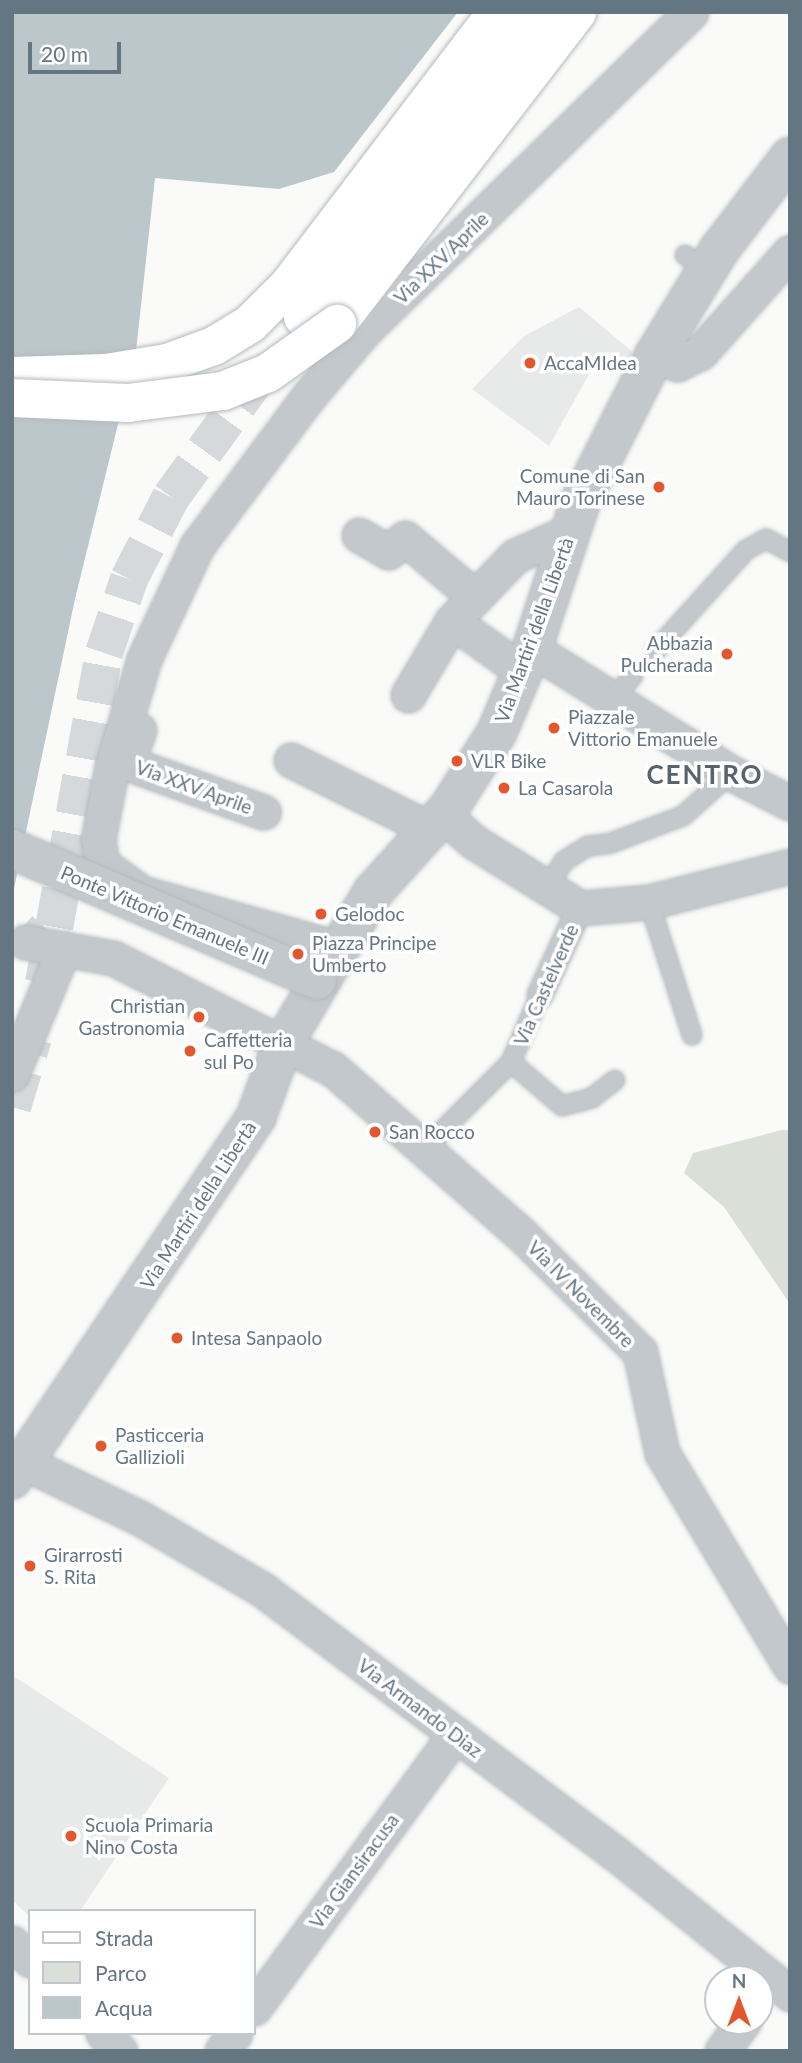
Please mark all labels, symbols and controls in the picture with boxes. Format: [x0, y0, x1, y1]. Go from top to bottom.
scale bar [32, 28, 124, 72]
text: 20 m [41, 41, 88, 66]
street label: Via XXV Aprile [389, 207, 493, 309]
place label: AccaMIdea [544, 352, 637, 374]
marker: AccaMIdea [522, 355, 538, 371]
place label: Comune di San Mauro Torinese [515, 465, 645, 509]
marker: Comune di San Mauro Torinese [651, 479, 667, 495]
street label: Via Martiri della Libertà [490, 534, 578, 726]
place label: Abbazia Pulcherada [621, 632, 713, 676]
marker: Abbazia Pulcherada [719, 646, 735, 662]
place label: Piazzale Vittorio Emanuele [568, 706, 718, 750]
marker: Piazzale Vittorio Emanuele [546, 720, 562, 736]
place label: VLR Bike [471, 750, 546, 772]
marker: VLR Bike [449, 753, 465, 769]
street label: Via XXV Aprile [132, 755, 256, 819]
district label: CENTRO [647, 759, 763, 791]
place label: La Casarola [518, 777, 613, 799]
marker: La Casarola [496, 780, 512, 796]
street label: Ponte Vittorio Emanuele III [57, 861, 273, 969]
place label: Gelodoc [335, 903, 405, 925]
marker: Gelodoc [313, 906, 329, 922]
street label: Via Castelverde [509, 921, 583, 1049]
place label: Piazza Principe Umberto [312, 932, 436, 976]
marker: Piazza Principe Umberto [290, 946, 306, 962]
place label: Christian Gastronomia [78, 995, 185, 1039]
marker: Christian Gastronomia [191, 1009, 207, 1025]
place label: Caffetteria sul Po [204, 1029, 292, 1073]
marker: Caffetteria sul Po [182, 1043, 198, 1059]
street label: Via Martiri della Libertà [135, 1117, 261, 1293]
place label: San Rocco [389, 1121, 475, 1143]
marker: San Rocco [367, 1124, 383, 1140]
street label: Via IV Novembre [523, 1236, 639, 1352]
place label: Intesa Sanpaolo [191, 1327, 322, 1349]
marker: Intesa Sanpaolo [169, 1330, 185, 1346]
place label: Pasticceria Gallizioli [115, 1424, 204, 1468]
marker: Pasticceria Gallizioli [93, 1438, 109, 1454]
place label: Girarrosti S. Rita [44, 1544, 123, 1588]
marker: Girarrosti S. Rita [22, 1558, 38, 1574]
street label: Via Armando Diaz [353, 1654, 487, 1762]
street label: Via Giansiracusa [305, 1809, 403, 1933]
place label: Scuola Primaria Nino Costa [85, 1814, 213, 1858]
marker: Scuola Primaria Nino Costa [63, 1828, 79, 1844]
legend [28, 1909, 256, 2035]
text: Strada [95, 1925, 154, 1950]
text: Parco [95, 1960, 147, 1985]
north arrow [704, 1965, 774, 2035]
text: N [732, 1969, 746, 1992]
text: Acqua [95, 1995, 153, 2020]

